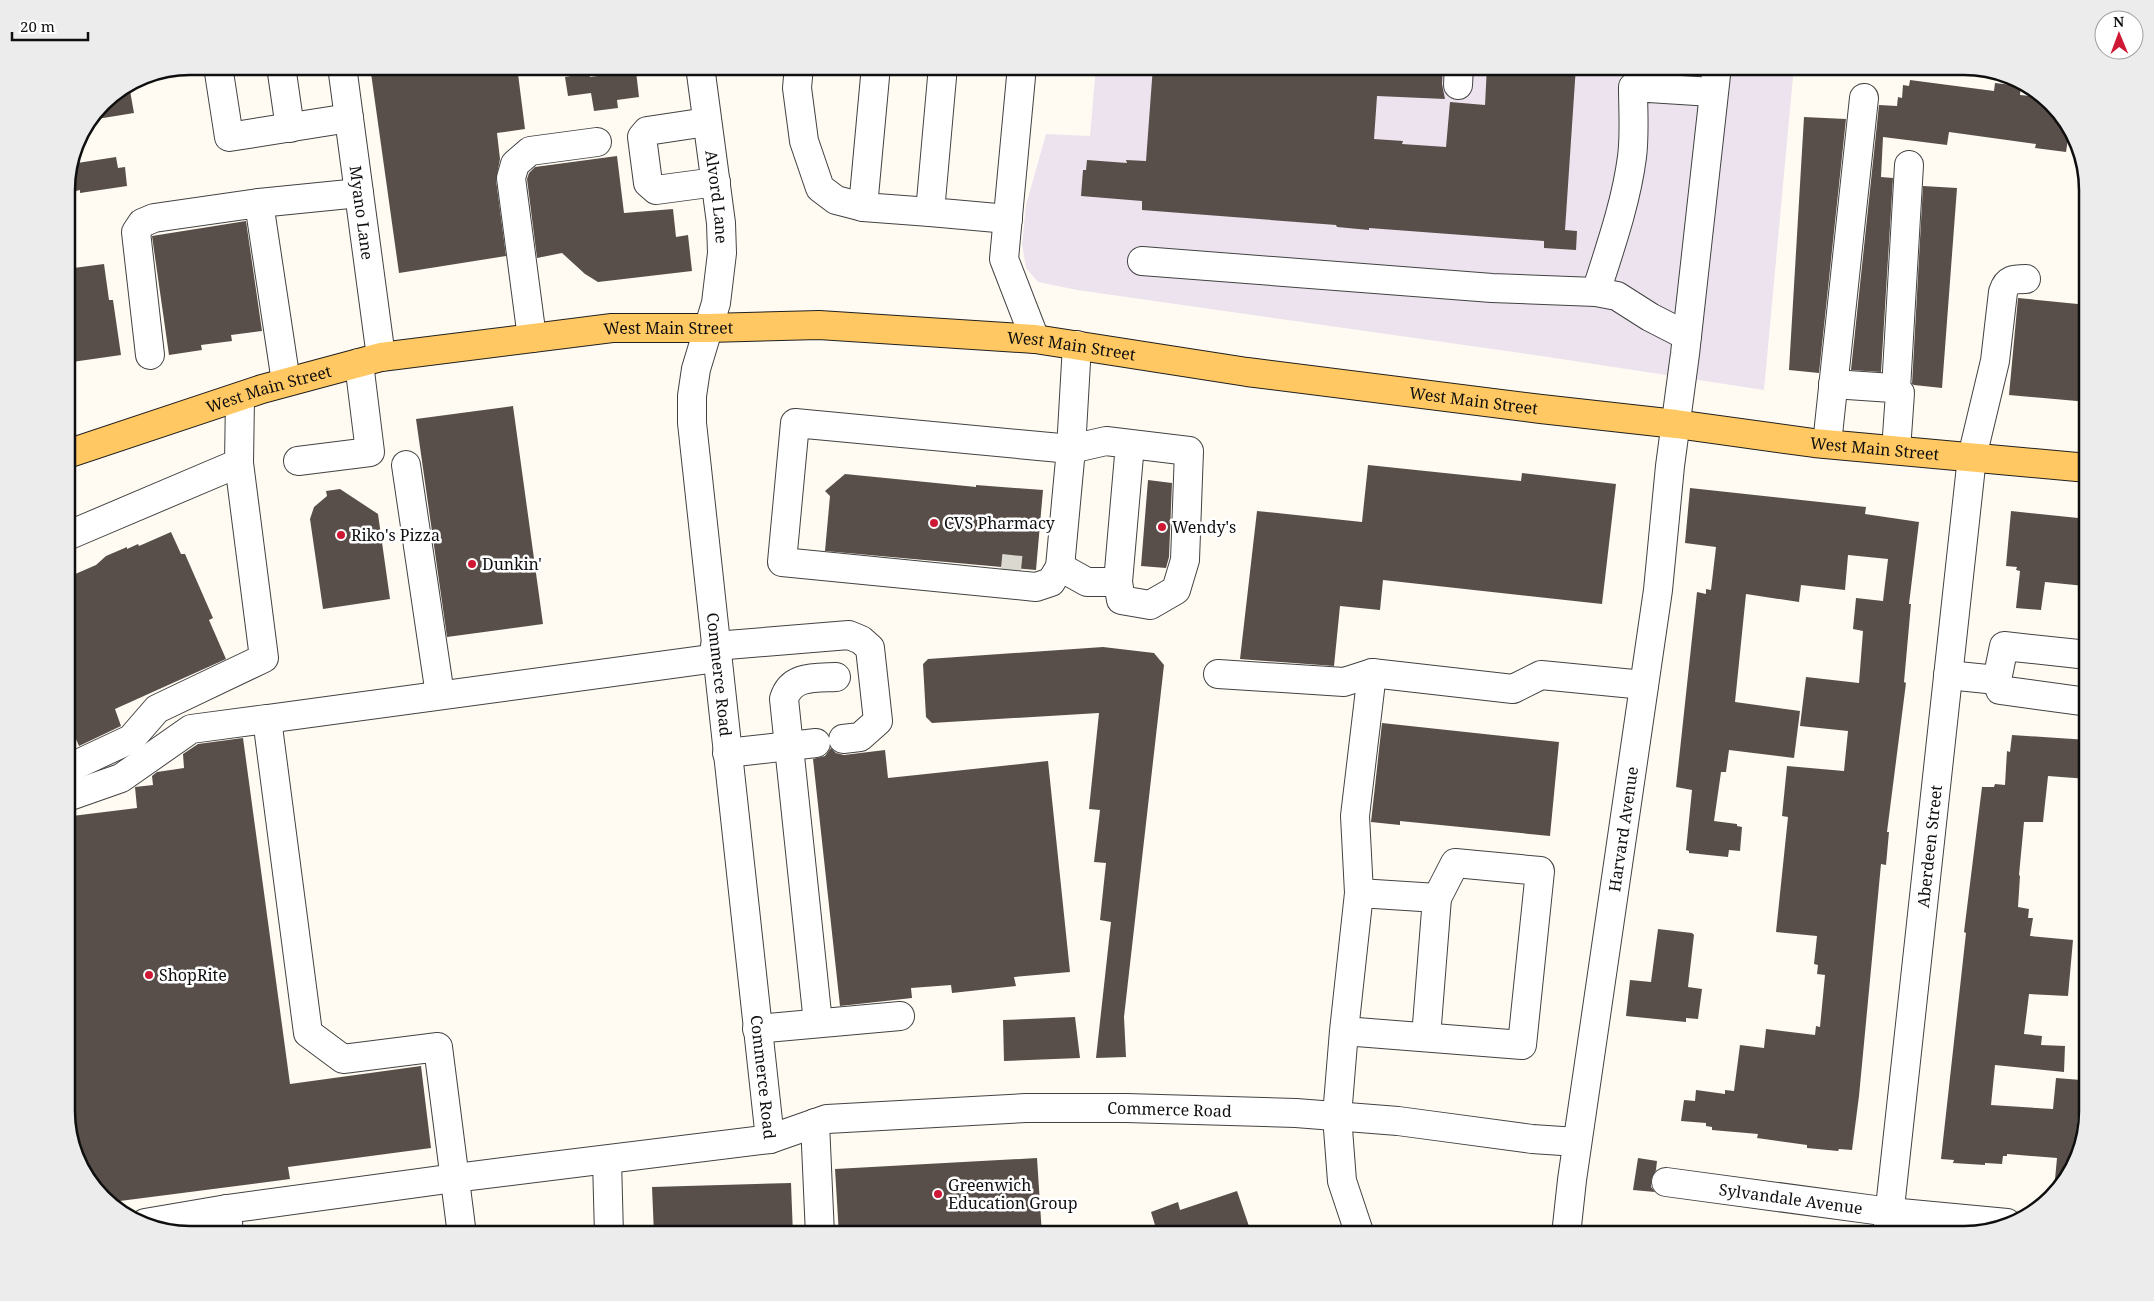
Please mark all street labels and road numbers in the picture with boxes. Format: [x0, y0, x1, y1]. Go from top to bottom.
street label: Alvord Lane [700, 149, 733, 244]
street label: Myano Lane [344, 164, 379, 261]
street label: West Main Street [602, 316, 734, 340]
street label: West Main Street [1006, 326, 1138, 366]
street label: West Main Street [203, 360, 334, 418]
street label: West Main Street [1408, 382, 1540, 420]
street label: West Main Street [1809, 432, 1941, 465]
street label: Commerce Road [702, 611, 737, 738]
street label: Harvard Avenue [1603, 765, 1643, 893]
street label: Aberdeen Street [1912, 783, 1947, 909]
street label: Commerce Road [746, 1014, 781, 1140]
street label: Commerce Road [1107, 1097, 1232, 1122]
street label: Sylvandale Avenue [1718, 1178, 1864, 1219]

